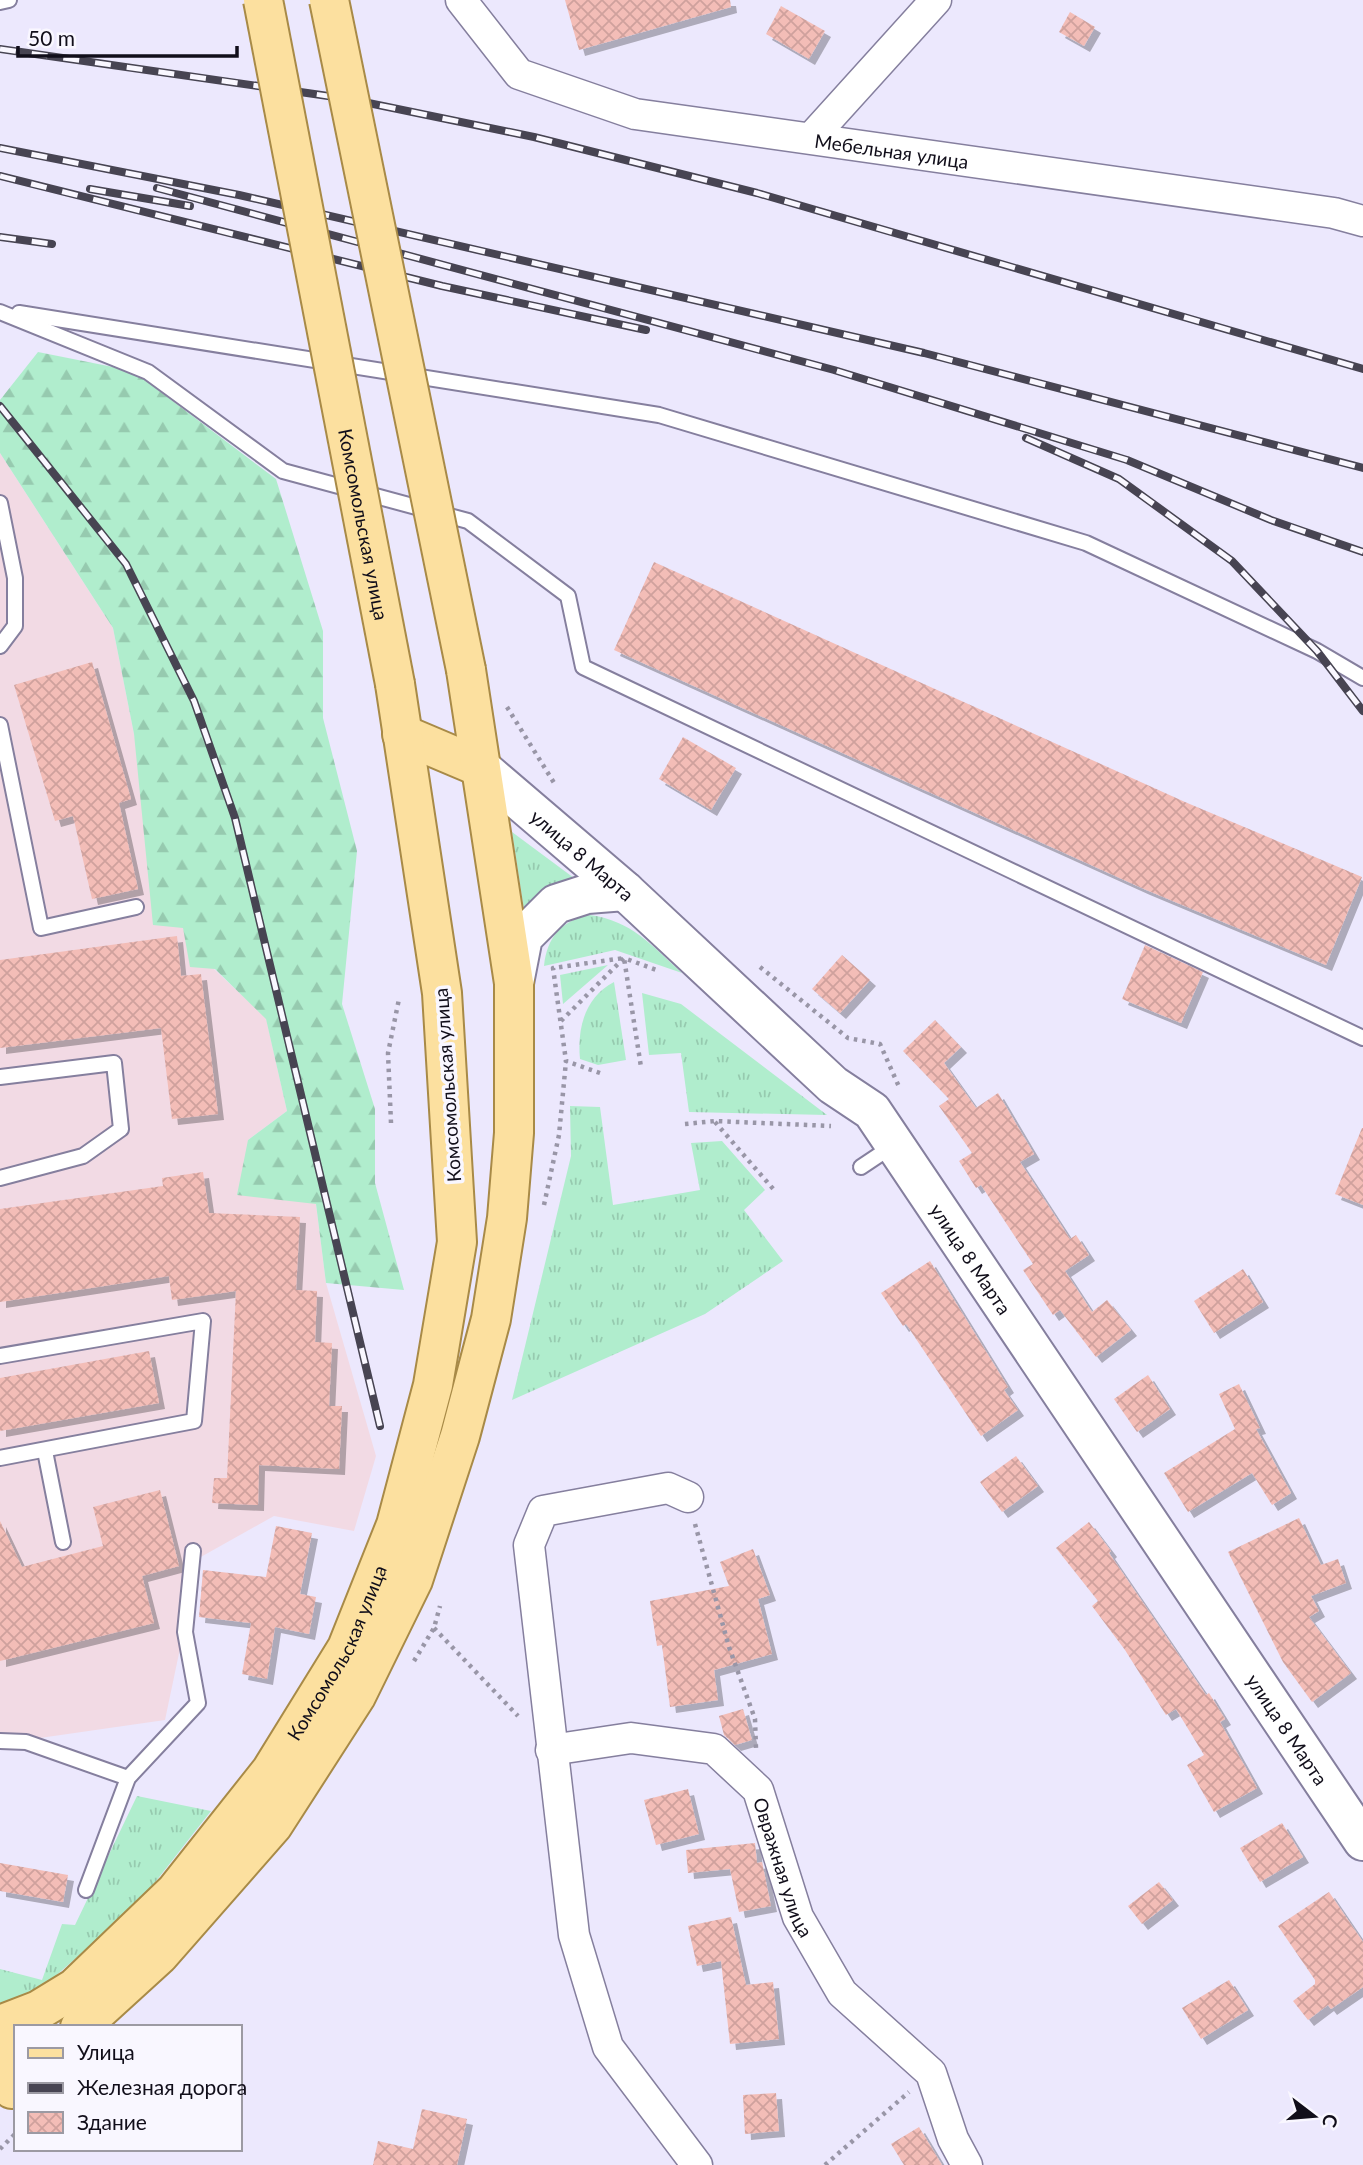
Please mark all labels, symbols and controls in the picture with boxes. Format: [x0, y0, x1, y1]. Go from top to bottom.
scale bar [18, 14, 236, 58]
text: 50 m [28, 25, 75, 50]
street label: Мебельная улица [813, 128, 970, 173]
street label: Комсомольская улица [334, 427, 394, 622]
street label: улица 8 Марта [526, 804, 639, 905]
street label: Комсомольская улица [429, 987, 465, 1183]
street label: улица 8 Марта [926, 1199, 1017, 1319]
street label: Комсомольская улица [282, 1561, 390, 1744]
street label: улица 8 Марта [1242, 1669, 1333, 1789]
street label: Овражная улица [750, 1794, 818, 1941]
legend [14, 2025, 242, 2151]
text: Улица [77, 2039, 135, 2064]
text: Железная дорога [77, 2074, 247, 2099]
north arrow [1279, 2081, 1349, 2151]
text: Здание [77, 2109, 147, 2134]
text: С [1318, 2112, 1344, 2130]

